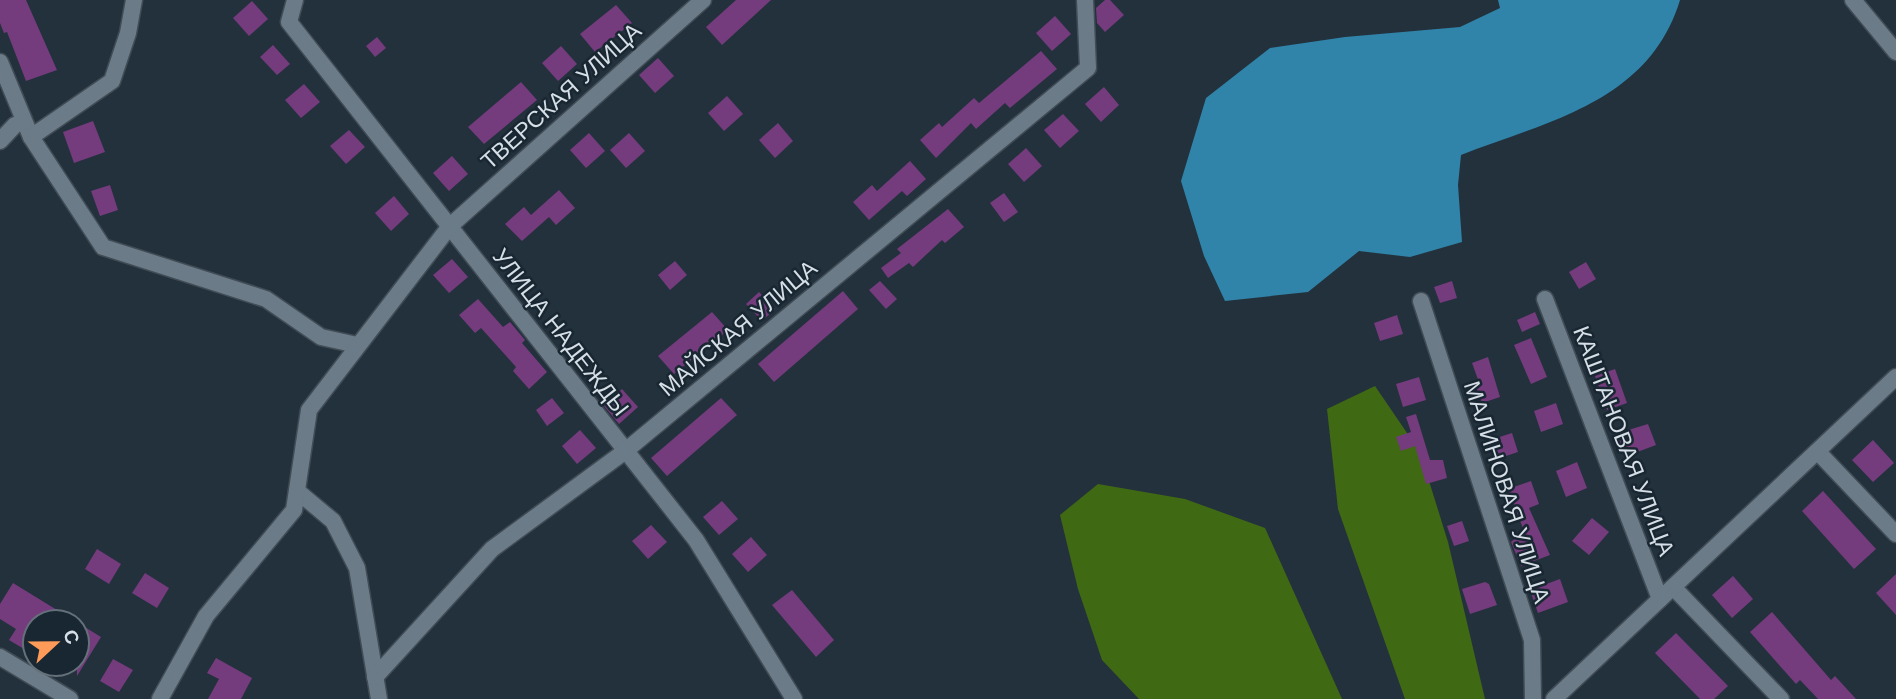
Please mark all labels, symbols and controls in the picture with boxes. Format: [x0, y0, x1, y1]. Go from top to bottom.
street label: ТВЕРСКАЯ УЛИЦА [476, 17, 647, 175]
street label: УЛИЦА НАДЕЖДЫ [488, 243, 634, 421]
street label: МАЙСКАЯ УЛИЦА [653, 253, 822, 401]
street label: КАШТАНОВАЯ УЛИЦА [1568, 323, 1680, 560]
street label: МАЛИНОВАЯ УЛИЦА [1459, 378, 1555, 607]
north arrow [21, 608, 91, 678]
text: С [59, 627, 84, 647]

